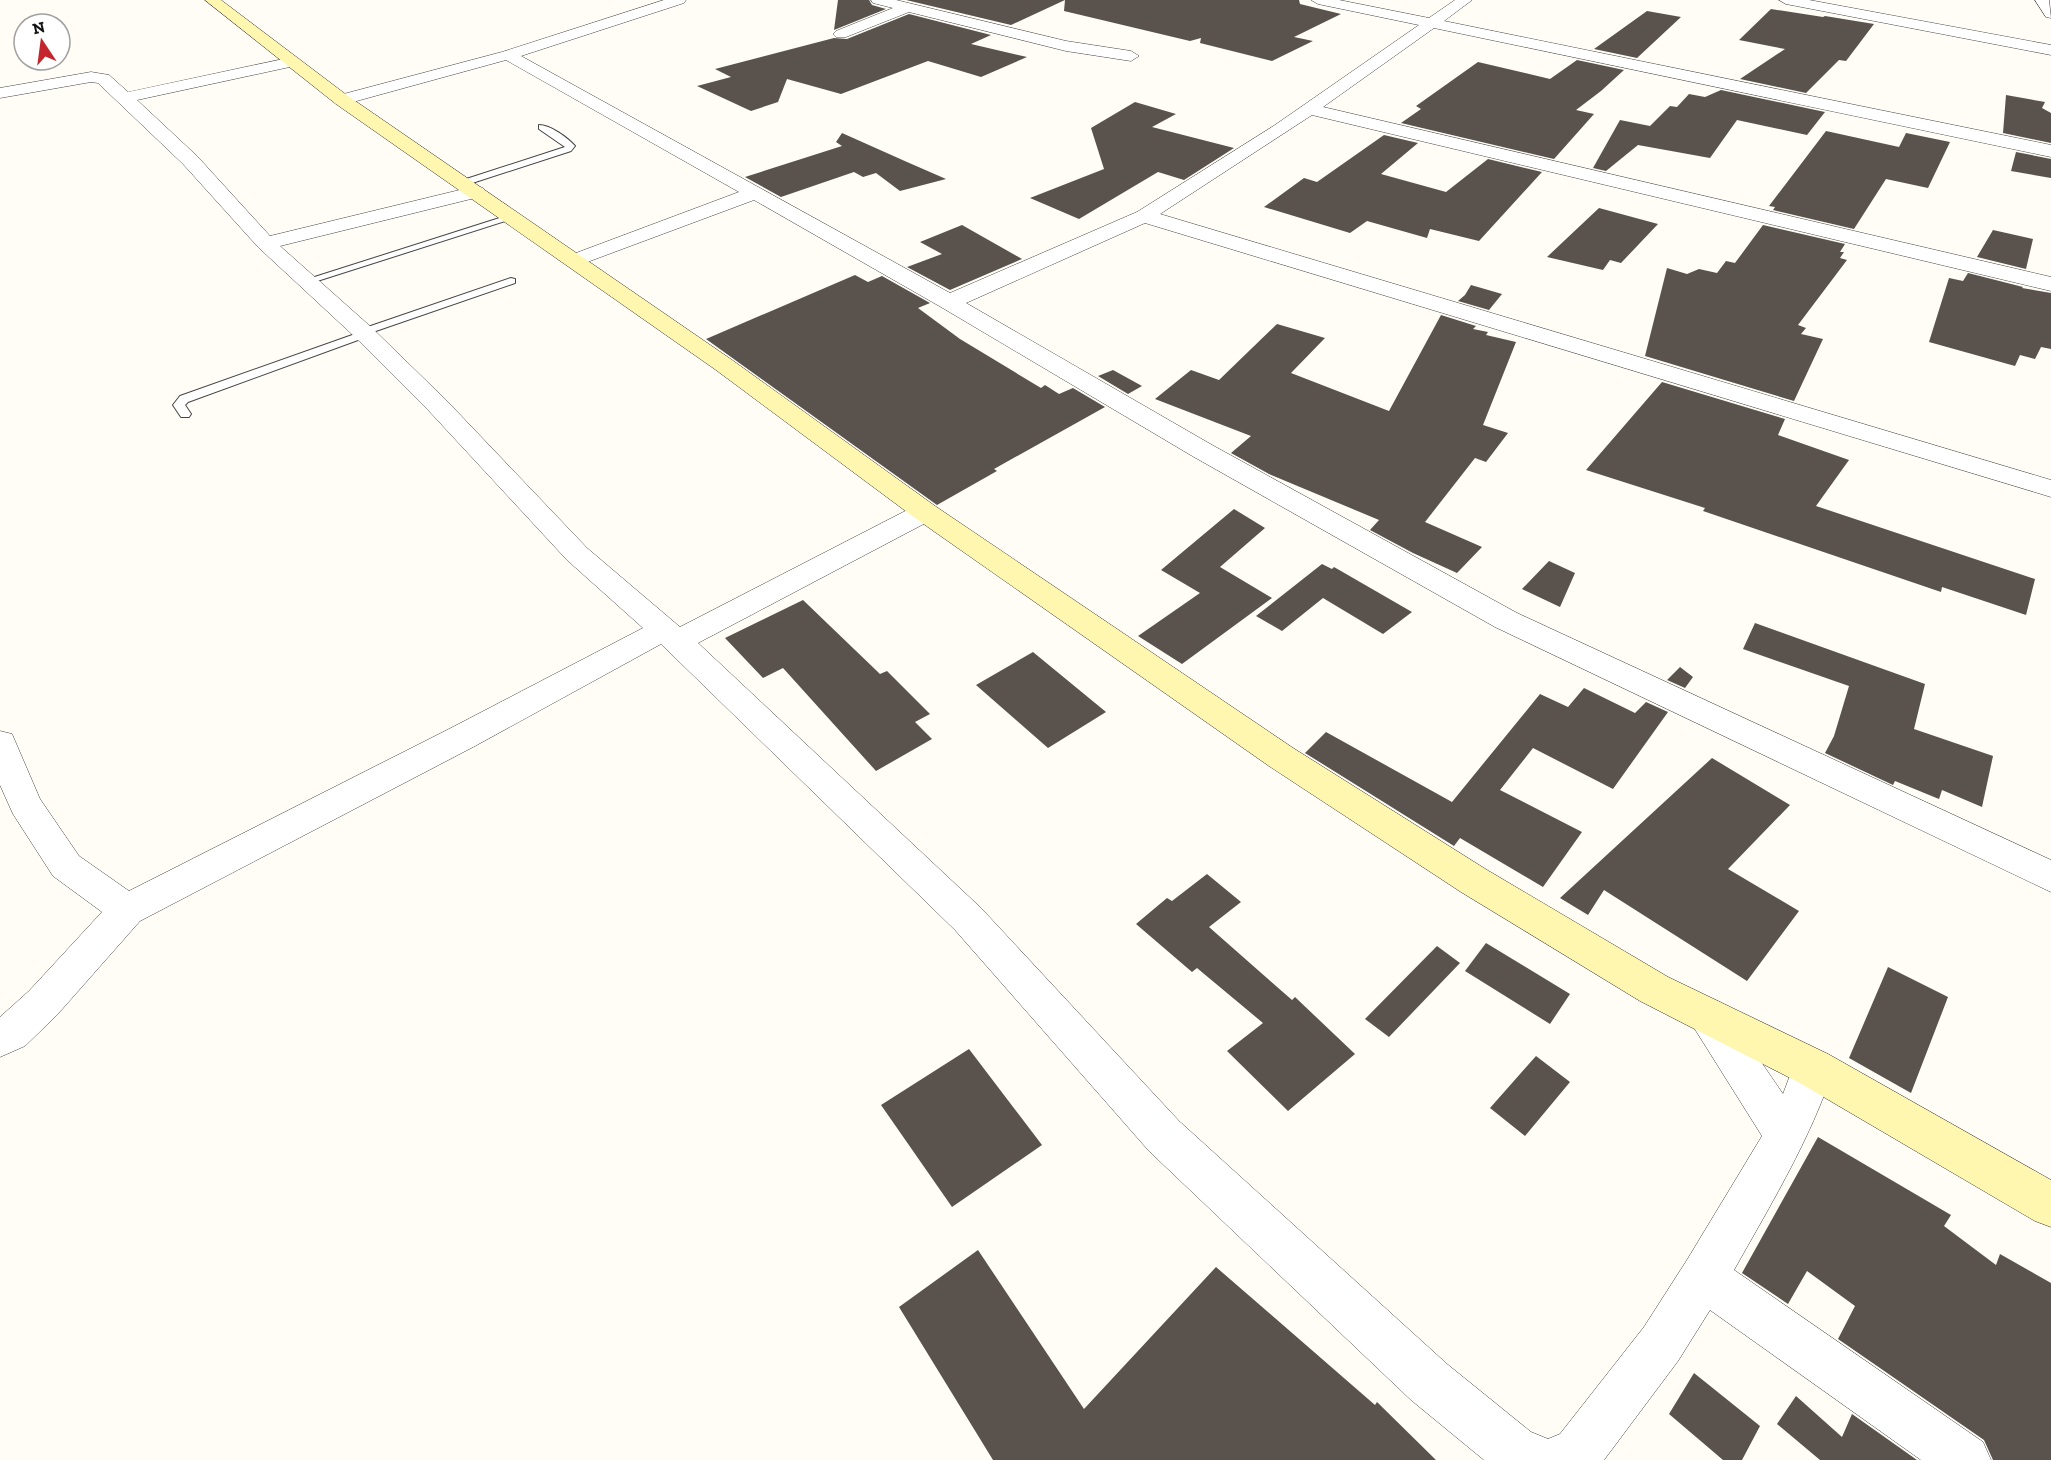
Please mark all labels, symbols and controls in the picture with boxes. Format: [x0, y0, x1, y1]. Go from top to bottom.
north arrow [12, 12, 72, 72]
text: N [31, 17, 47, 38]

